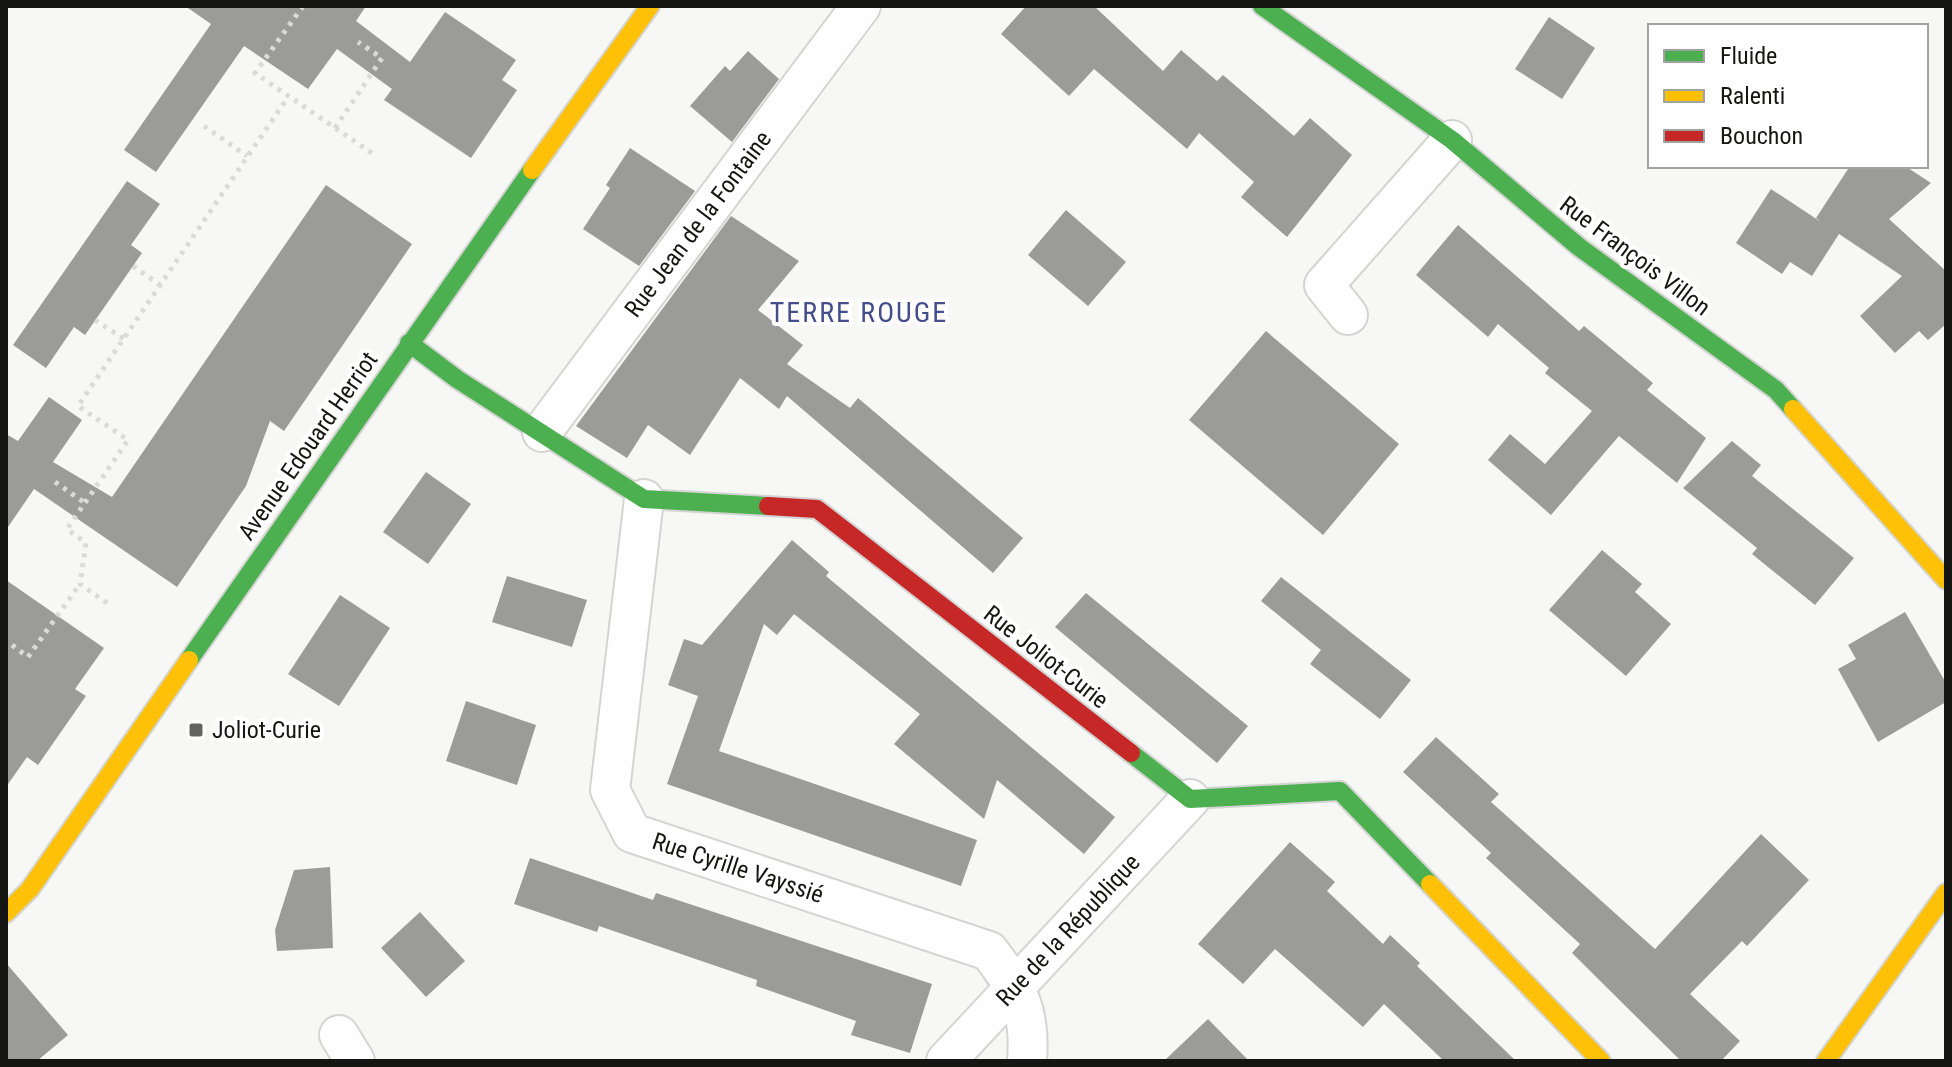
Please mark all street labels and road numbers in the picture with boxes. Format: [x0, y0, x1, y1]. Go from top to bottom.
street label: Rue Jean de la Fontaine [619, 125, 777, 323]
street label: Rue François Villon [1554, 190, 1716, 322]
street label: Avenue Edouard Herriot [232, 347, 384, 545]
street label: Rue Joliot-Curie [978, 600, 1114, 714]
street label: Rue Cyrille Vayssié [649, 827, 827, 909]
street label: Rue de la République [990, 848, 1146, 1012]

